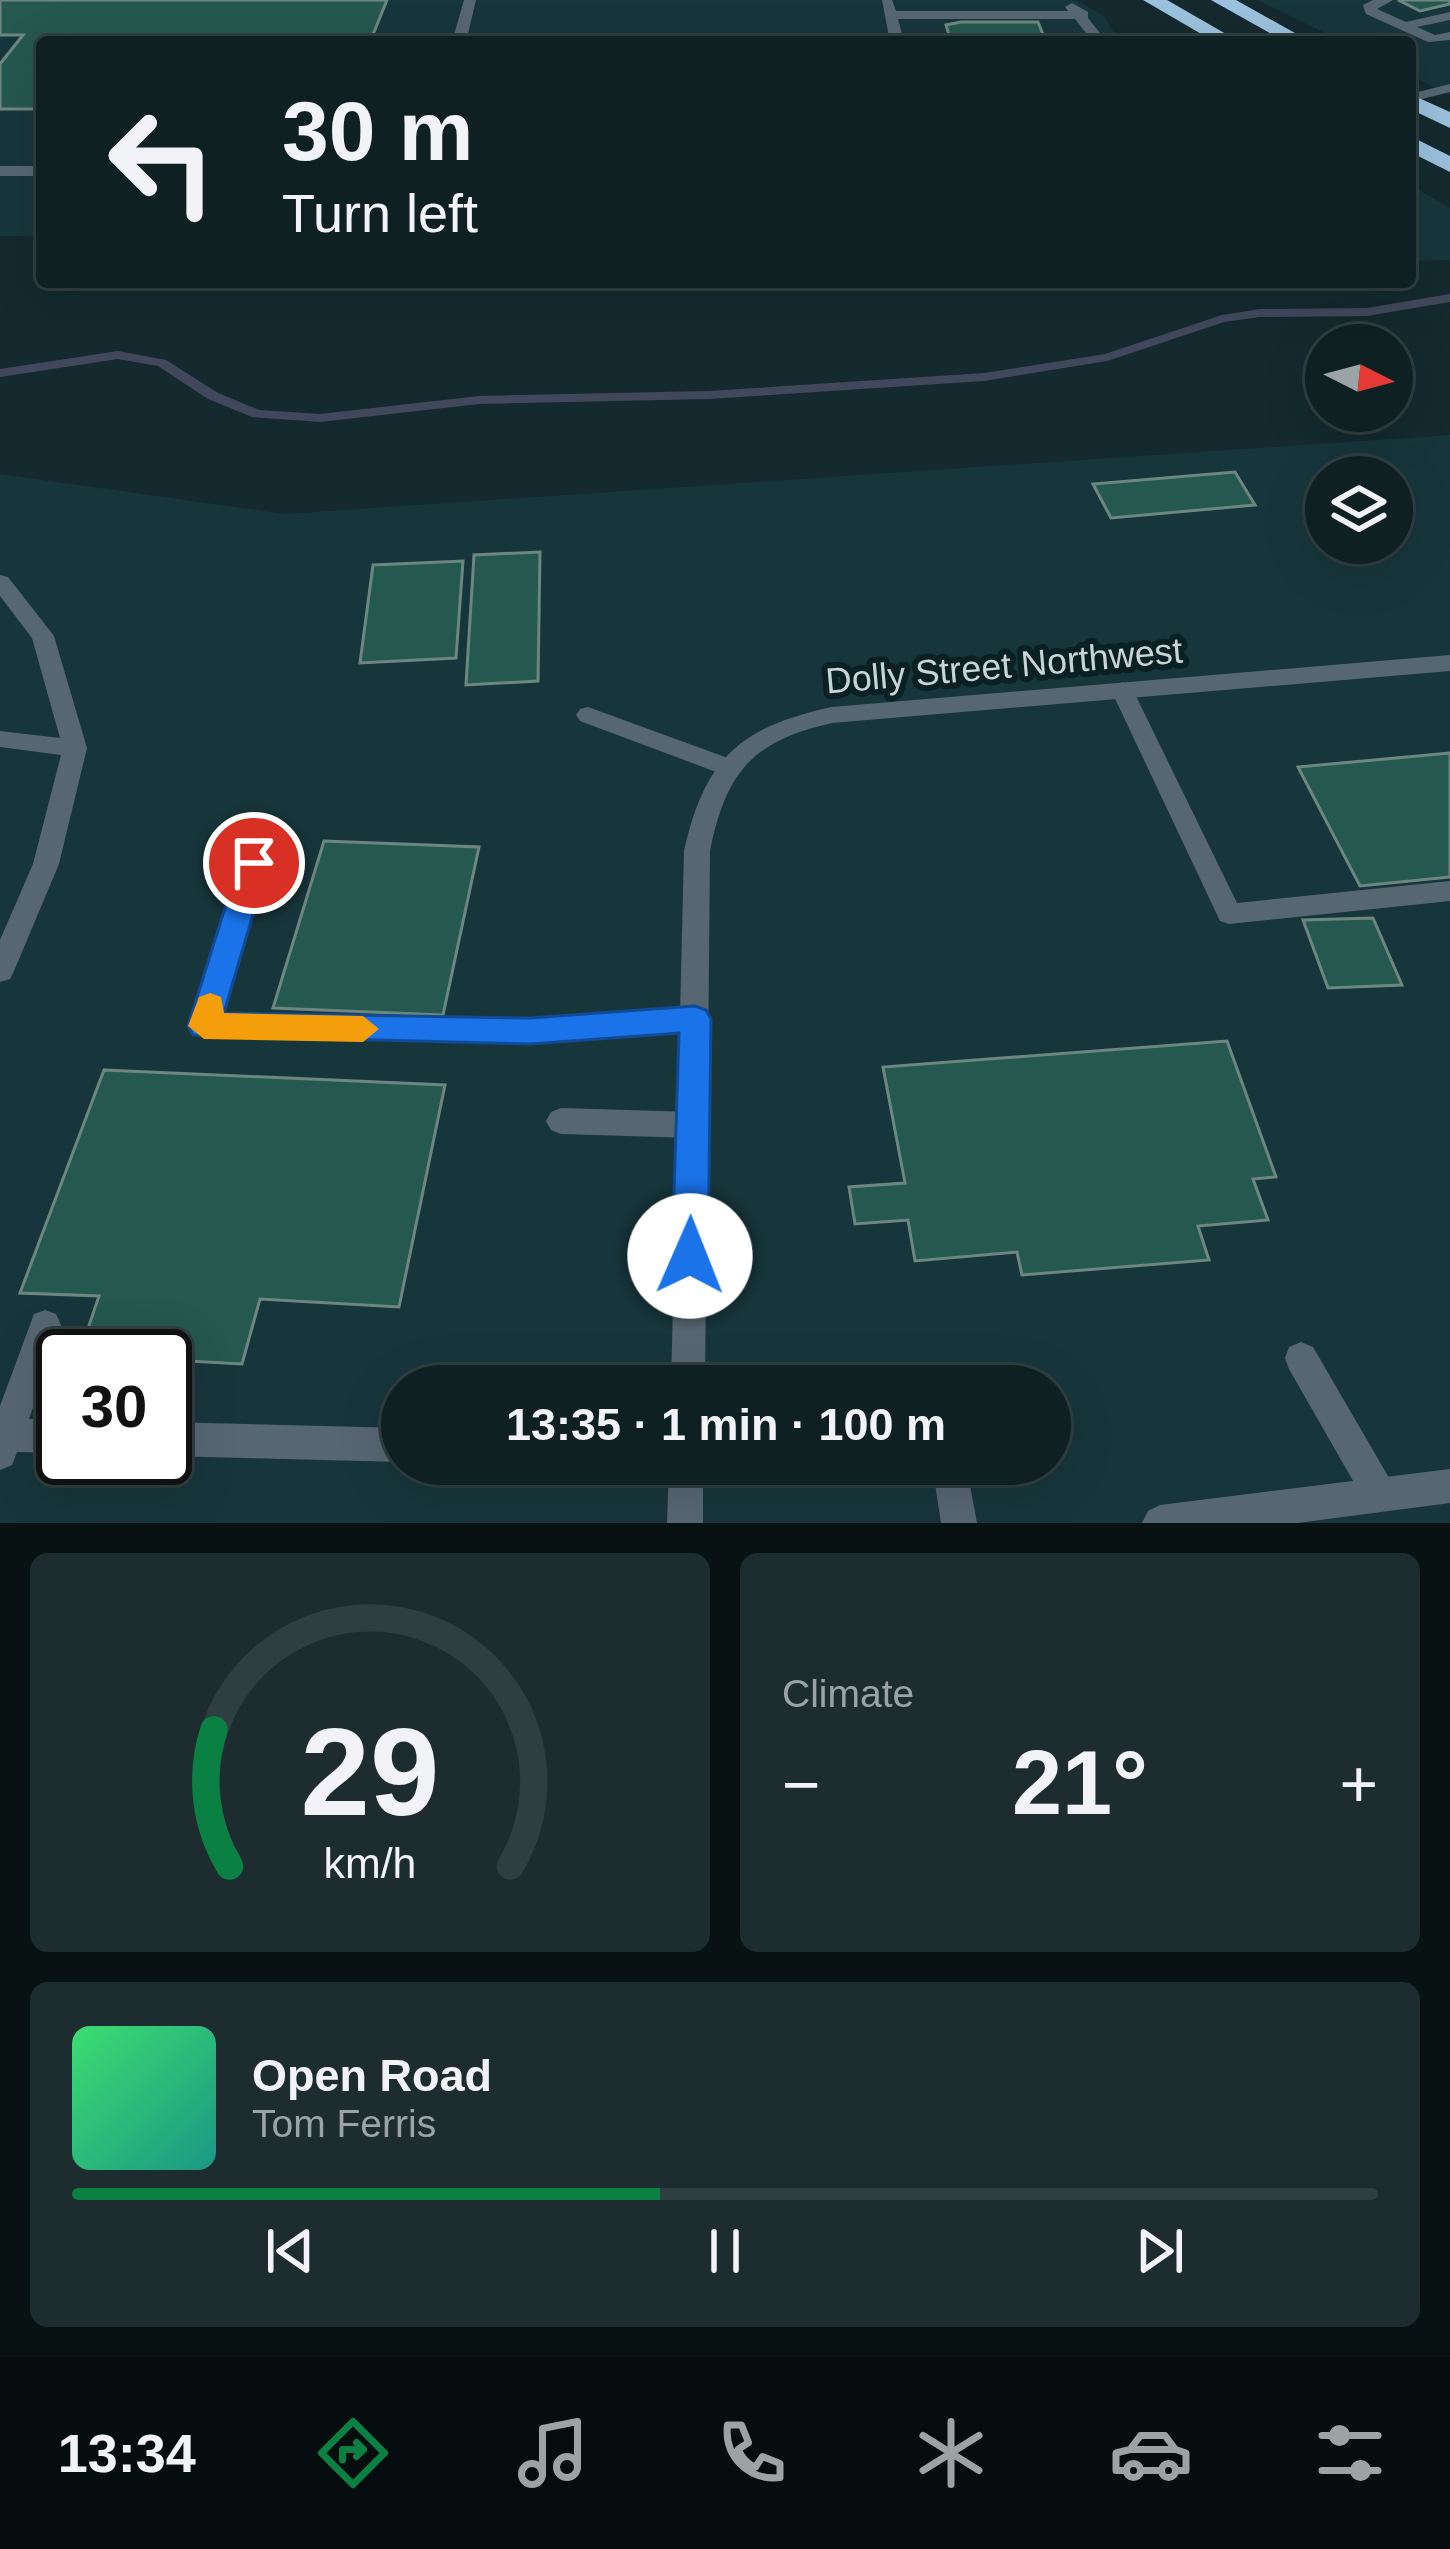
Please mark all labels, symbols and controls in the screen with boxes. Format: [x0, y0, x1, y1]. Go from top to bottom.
icon: left [84, 84, 240, 240]
text: 30 m [282, 84, 473, 178]
text: Turn left [282, 183, 478, 243]
north arrow [1305, 324, 1413, 432]
map controls [1305, 324, 1413, 564]
button: layers [1305, 456, 1413, 564]
street label: Dolly Street Northwest [824, 629, 1184, 702]
pin [203, 812, 305, 914]
icon: arrive [221, 830, 287, 896]
position arrow [627, 1193, 753, 1319]
speed limit sign: 30 [36, 1329, 192, 1485]
text: 13:35 · 1 min · 100 m [506, 1399, 946, 1450]
text: Climate [782, 1672, 914, 1715]
text: 29 [301, 1702, 439, 1841]
text: 21° [1012, 1733, 1148, 1833]
text: − [782, 1747, 821, 1821]
text: + [1339, 1747, 1378, 1821]
text: km/h [324, 1838, 416, 1886]
text: Open Road [252, 2050, 492, 2101]
text: Tom Ferris [252, 2102, 436, 2145]
icon: previous [257, 2218, 323, 2284]
icon: pause [692, 2218, 758, 2284]
icon: next [1127, 2218, 1193, 2284]
icon: directions [311, 2411, 395, 2495]
icon: music [511, 2411, 595, 2495]
icon: phone [710, 2411, 794, 2495]
icon: climate [909, 2411, 993, 2495]
icon: car [1109, 2411, 1193, 2495]
icon: filters [1308, 2411, 1392, 2495]
text: 13:34 [58, 2423, 196, 2483]

